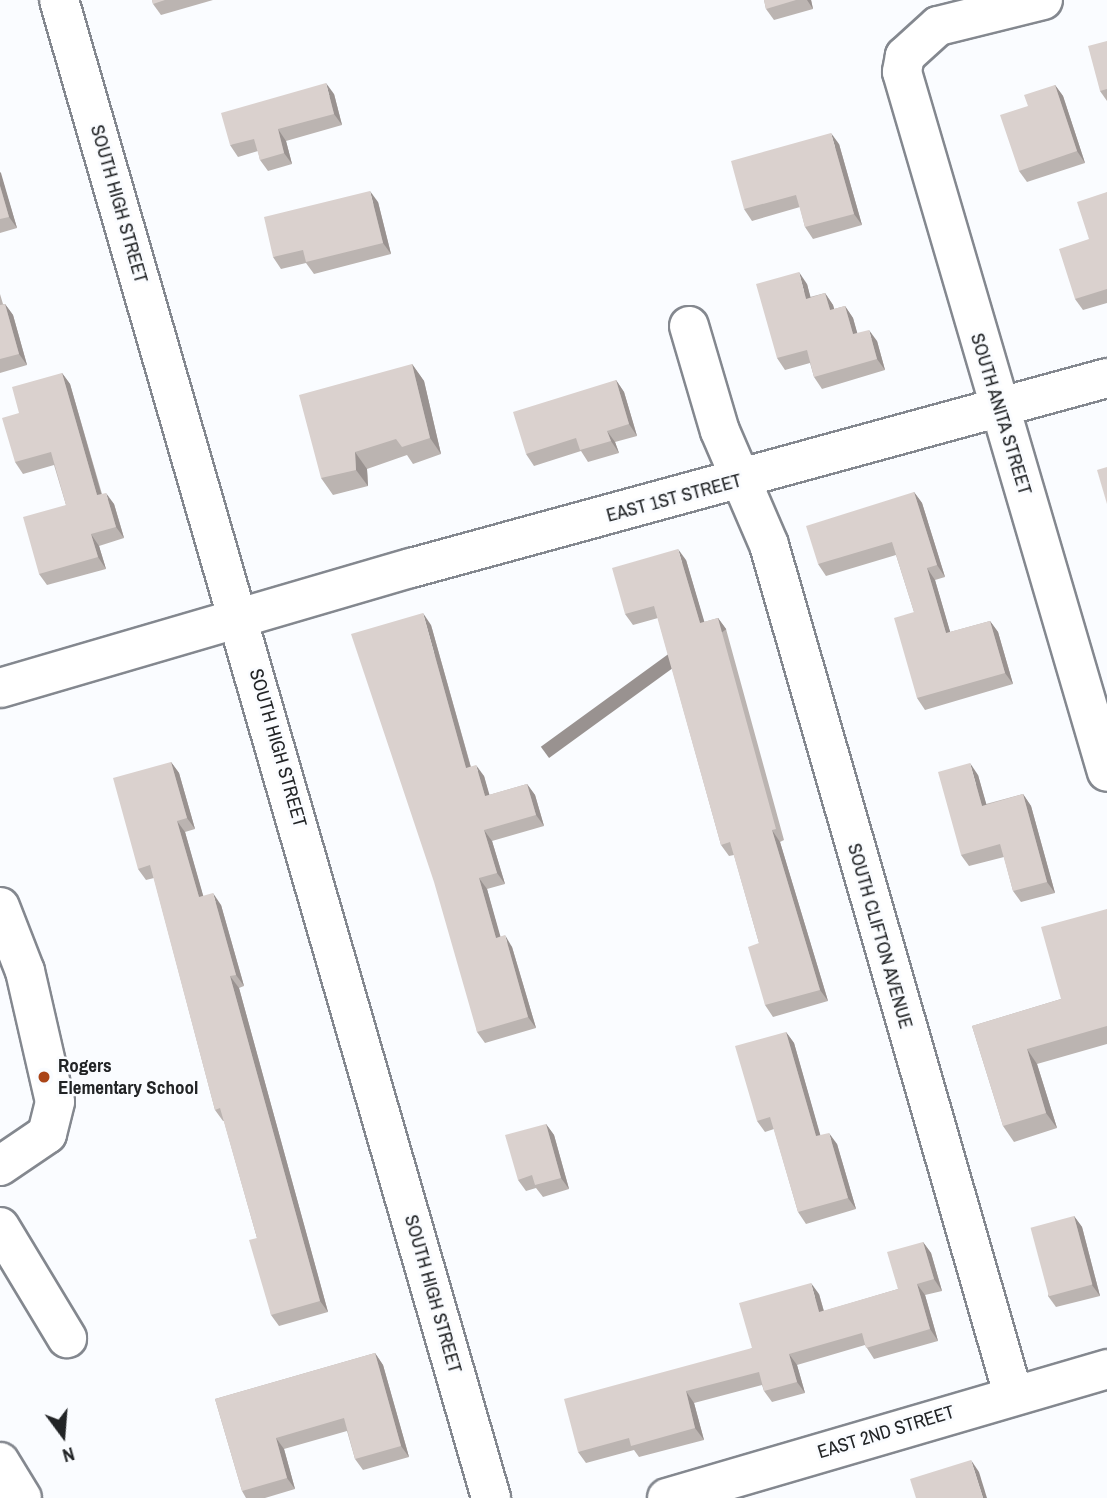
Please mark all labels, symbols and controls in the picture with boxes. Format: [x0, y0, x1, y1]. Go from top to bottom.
street label: SOUTH HIGH STREET [85, 122, 153, 286]
street label: SOUTH ANITA STREET [965, 330, 1037, 498]
street label: EAST 1ST STREET [604, 469, 744, 527]
street label: SOUTH HIGH STREET [244, 666, 312, 830]
street label: SOUTH CLIFTON AVENUE [843, 840, 917, 1032]
place label: Rogers Elementary School [58, 1055, 198, 1099]
marker: Rogers Elementary School [36, 1069, 52, 1085]
street label: SOUTH HIGH STREET [399, 1212, 467, 1376]
north arrow [28, 1400, 98, 1470]
street label: EAST 2ND STREET [815, 1400, 957, 1464]
text: N [60, 1441, 78, 1469]

